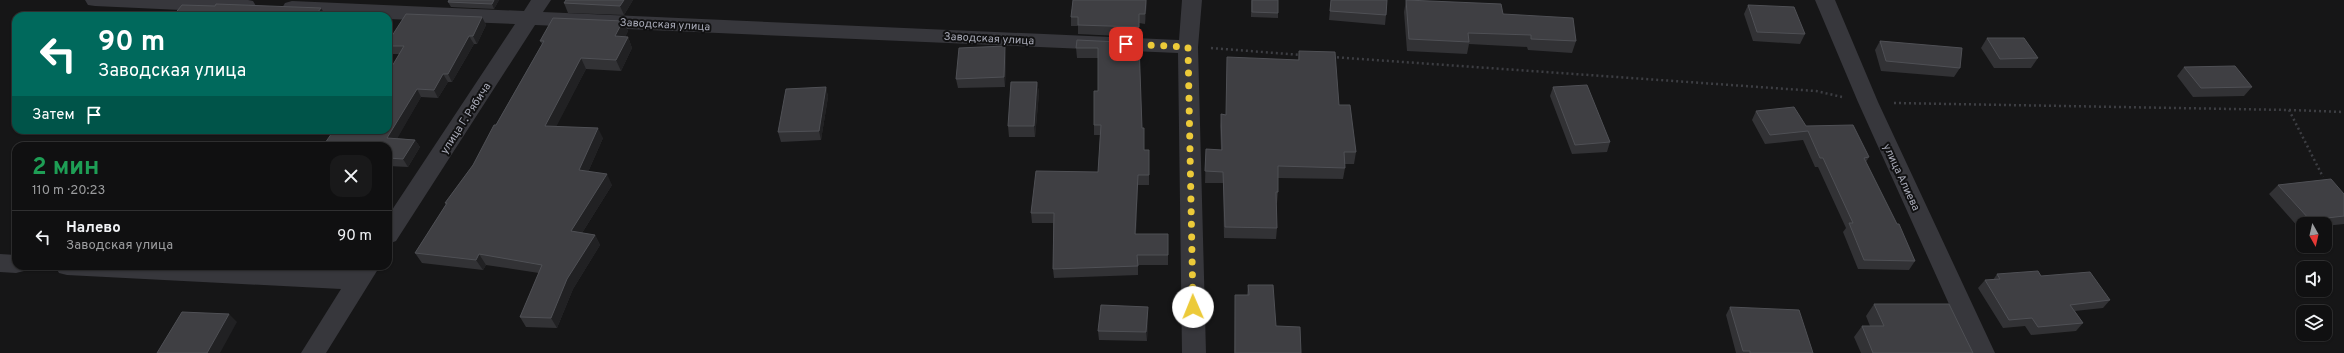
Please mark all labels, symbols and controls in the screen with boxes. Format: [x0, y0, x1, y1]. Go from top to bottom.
street label: Заводская улица [619, 16, 711, 34]
text: 90 m [98, 25, 165, 61]
pin [1109, 27, 1143, 61]
icon: left [32, 28, 84, 80]
street label: Заводская улица [943, 30, 1035, 48]
icon: arrive [1115, 33, 1137, 55]
text: Заводская улица [98, 60, 246, 83]
street label: улица Г. Рябича [438, 80, 494, 157]
icon: arrive [83, 104, 105, 126]
text: Затем [32, 106, 75, 125]
street label: улица Алиева [1879, 142, 1923, 213]
text: 2 мин [32, 153, 99, 183]
button: close [330, 155, 372, 197]
text: 110 m · 20:23 [32, 183, 105, 199]
north arrow [2296, 217, 2332, 253]
map controls [2296, 217, 2332, 341]
text: Налево [66, 219, 121, 238]
icon: left [32, 226, 54, 248]
text: 90 m [337, 227, 372, 246]
text: Заводская улица [66, 238, 173, 254]
button: sound [2296, 261, 2332, 297]
position arrow [1172, 286, 1214, 328]
button: layers [2296, 305, 2332, 341]

